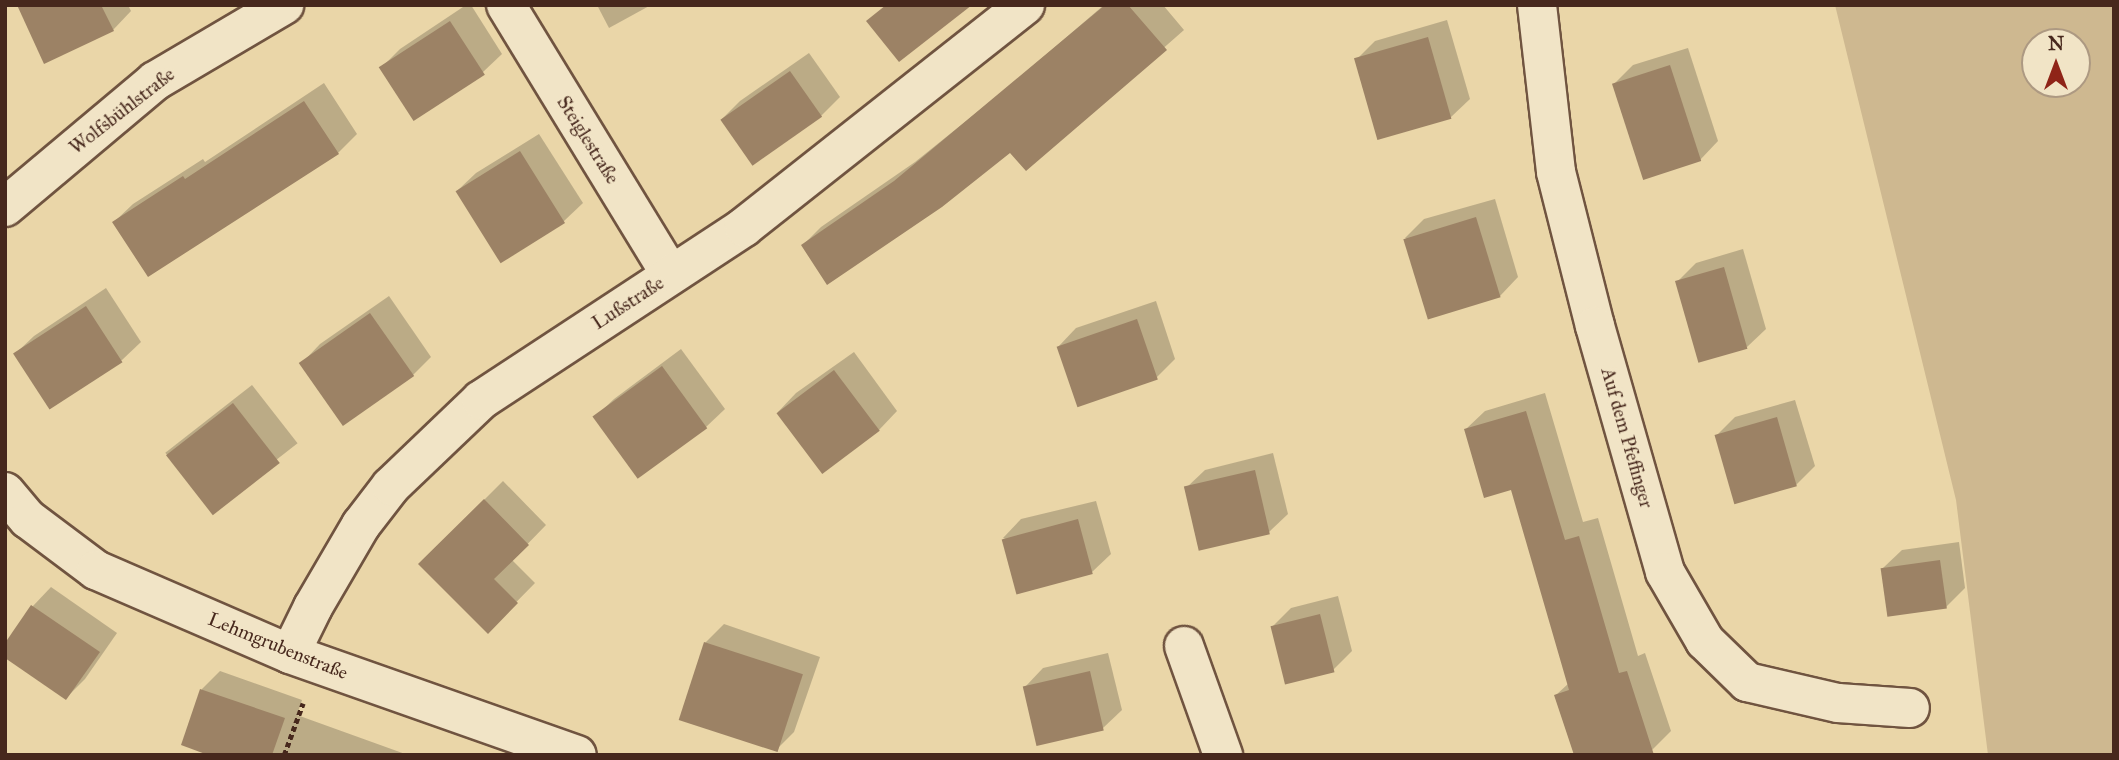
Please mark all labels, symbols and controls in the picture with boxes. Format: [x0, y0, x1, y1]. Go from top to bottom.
north arrow [2021, 28, 2091, 98]
text: N [2048, 32, 2064, 55]
street label: Wolfsbühlstraße [65, 63, 179, 159]
street label: Steiglestraße [552, 92, 624, 188]
street label: Lußstraße [588, 271, 668, 335]
street label: Auf dem Pfeffinger [1596, 365, 1658, 511]
street label: Lehmgrubenstraße [205, 608, 351, 684]

